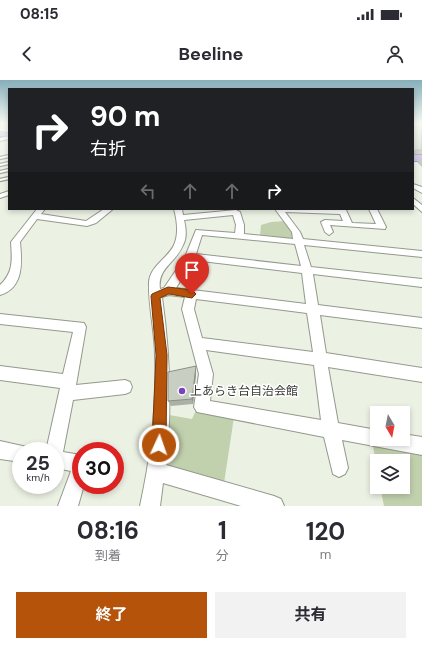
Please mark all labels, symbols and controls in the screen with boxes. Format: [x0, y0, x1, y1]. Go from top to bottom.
text: 08:15 [20, 4, 59, 24]
text: Beeline [179, 42, 243, 66]
icon: back [16, 43, 38, 65]
icon: person [384, 43, 406, 65]
text: 90 m [90, 98, 160, 135]
icon: right [24, 104, 76, 156]
text: 右折 [90, 137, 126, 161]
icon: left [137, 180, 159, 202]
icon: ahead [179, 180, 201, 202]
icon: ahead [221, 180, 243, 202]
icon: right [263, 180, 285, 202]
pin [175, 253, 209, 294]
icon: arrive [181, 259, 203, 281]
place label: 上あらき台自治会館 [190, 383, 298, 399]
marker: 上あらき台自治会館 [177, 386, 187, 396]
north arrow [370, 406, 410, 446]
map controls [370, 406, 410, 494]
position arrow [138, 424, 180, 466]
speed limit sign: 30 [72, 442, 124, 494]
text: 25 [26, 450, 50, 476]
button: layers [370, 454, 410, 494]
text: km/h [26, 471, 50, 484]
text: 08:16 [77, 515, 139, 546]
text: 1 [218, 515, 227, 546]
text: 120 [306, 516, 345, 547]
text: m [320, 546, 331, 563]
text: 到着 [95, 547, 121, 564]
text: 分 [216, 547, 229, 564]
button: 終了 [16, 592, 207, 638]
button: 共有 [215, 592, 406, 638]

